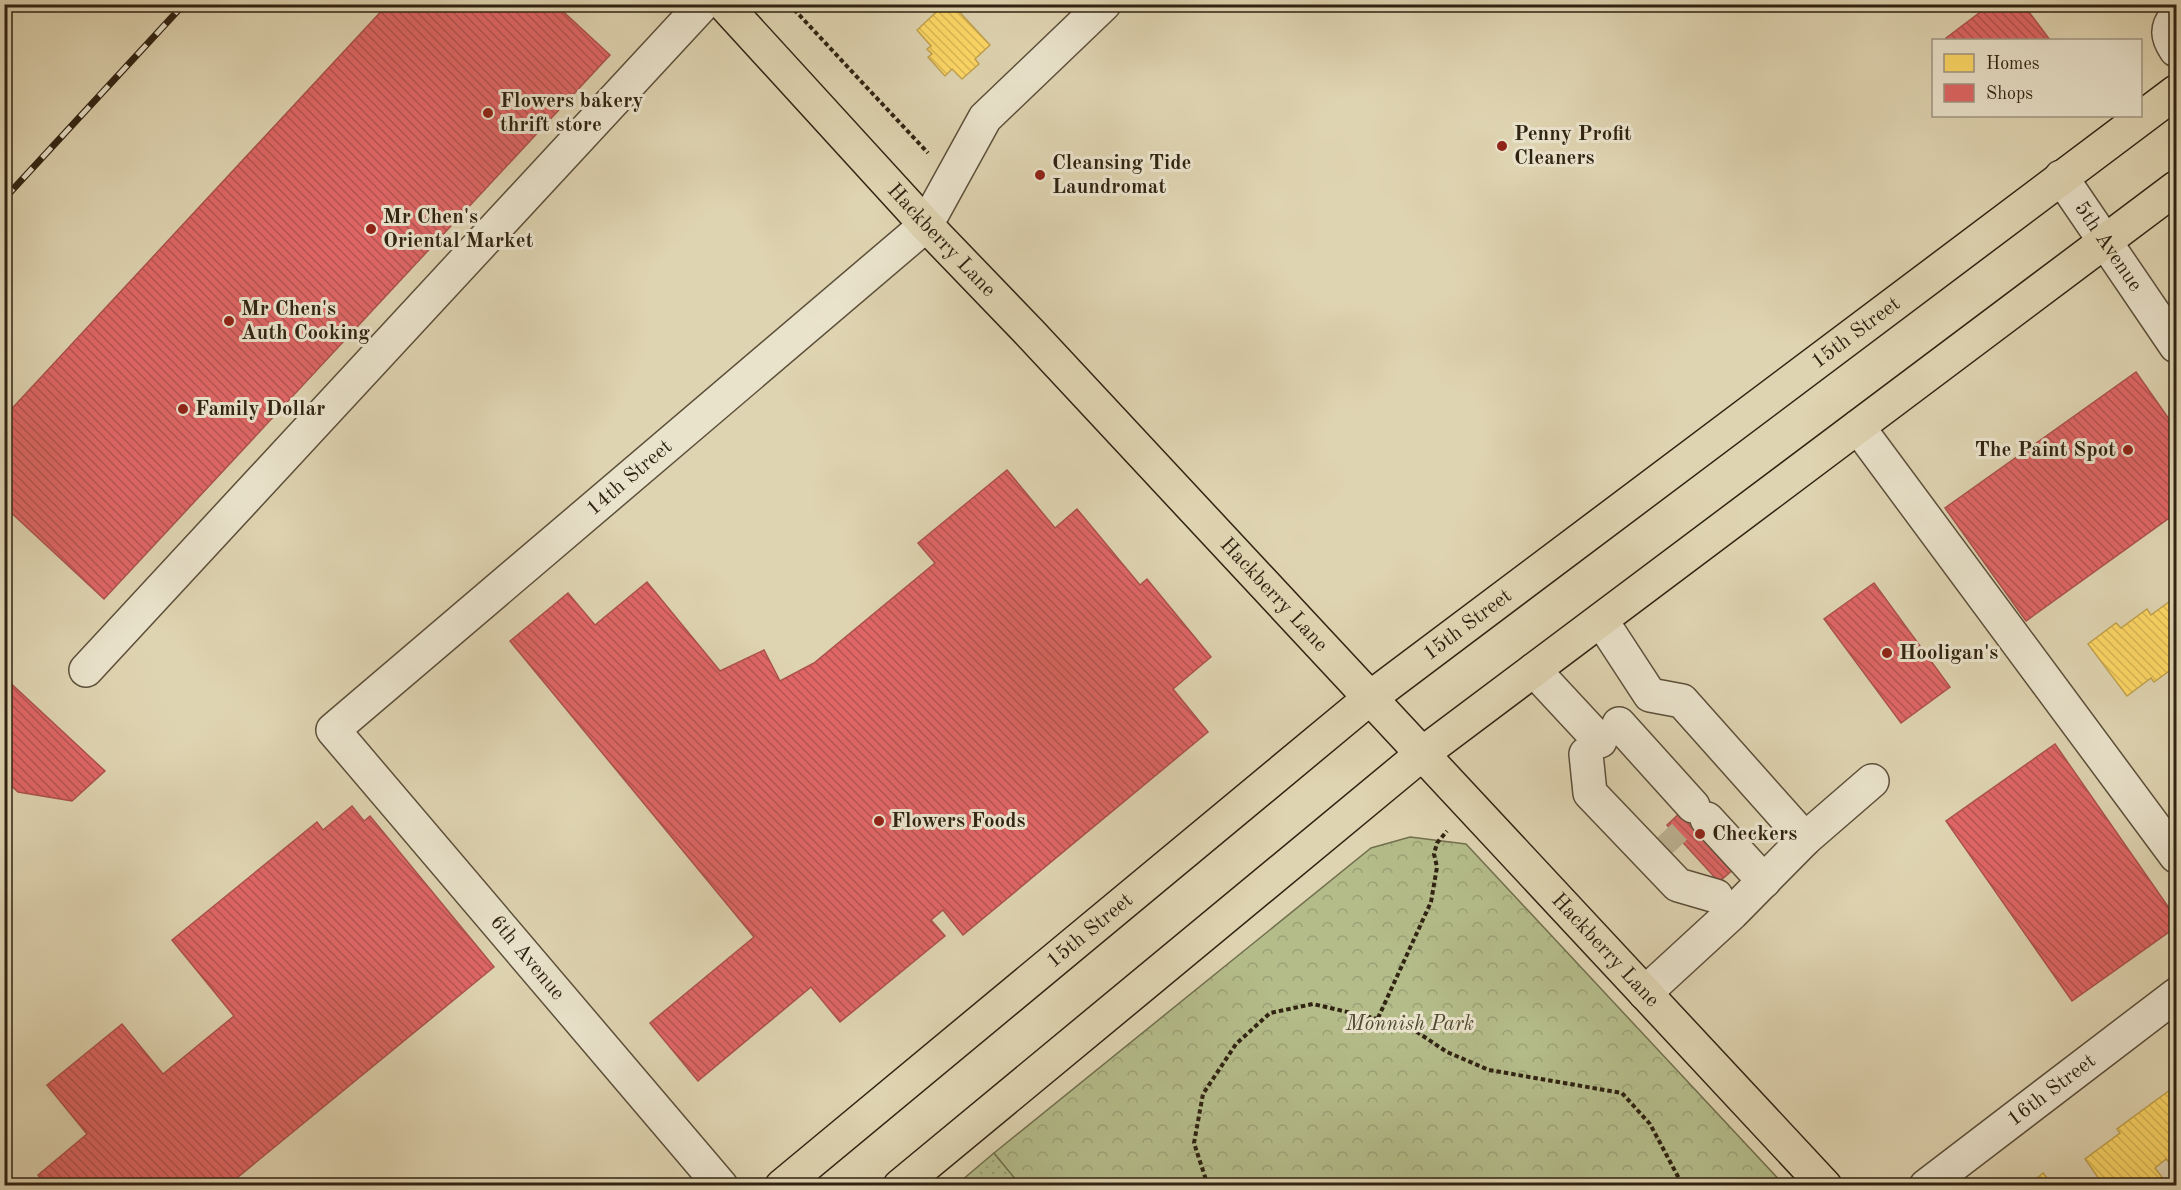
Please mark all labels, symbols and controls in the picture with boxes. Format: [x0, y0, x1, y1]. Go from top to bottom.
legend [1932, 39, 2142, 117]
text: Homes [1986, 55, 2040, 73]
text: Shops [1986, 85, 2033, 103]
place label: Flowers bakery thrift store [500, 91, 643, 136]
marker: Flowers bakery thrift store [481, 106, 495, 120]
place label: Penny Profit Cleaners [1514, 124, 1632, 169]
marker: Penny Profit Cleaners [1495, 139, 1509, 153]
place label: Cleansing Tide Laundromat [1052, 153, 1191, 198]
marker: Cleansing Tide Laundromat [1033, 168, 1047, 182]
street label: Hackberry Lane [883, 180, 1000, 301]
street label: 5th Avenue [2070, 198, 2146, 295]
place label: Mr Chen's Oriental Market [383, 207, 534, 252]
marker: Mr Chen's Oriental Market [364, 222, 378, 236]
street label: 15th Street [1808, 293, 1904, 373]
place label: Mr Chen's Auth Cooking [241, 299, 370, 344]
marker: Mr Chen's Auth Cooking [222, 314, 236, 328]
place label: Family Dollar [195, 399, 325, 420]
marker: Family Dollar [176, 402, 190, 416]
street label: 14th Street [583, 436, 676, 520]
place label: The Paint Spot [1975, 440, 2116, 461]
marker: The Paint Spot [2121, 443, 2135, 457]
street label: Hackberry Lane [1216, 534, 1332, 656]
street label: 15th Street [1419, 585, 1516, 665]
place label: Hooligan's [1899, 643, 1998, 664]
marker: Hooligan's [1880, 646, 1894, 660]
place label: Flowers Foods [891, 811, 1025, 832]
marker: Flowers Foods [872, 814, 886, 828]
place label: Checkers [1712, 824, 1797, 845]
marker: Checkers [1693, 827, 1707, 841]
street label: 15th Street [1043, 889, 1137, 972]
street label: Hackberry Lane [1547, 889, 1663, 1011]
street label: 6th Avenue [486, 912, 568, 1004]
park label: Monnish Park [1345, 1014, 1474, 1035]
street label: 16th Street [2004, 1050, 2100, 1130]

